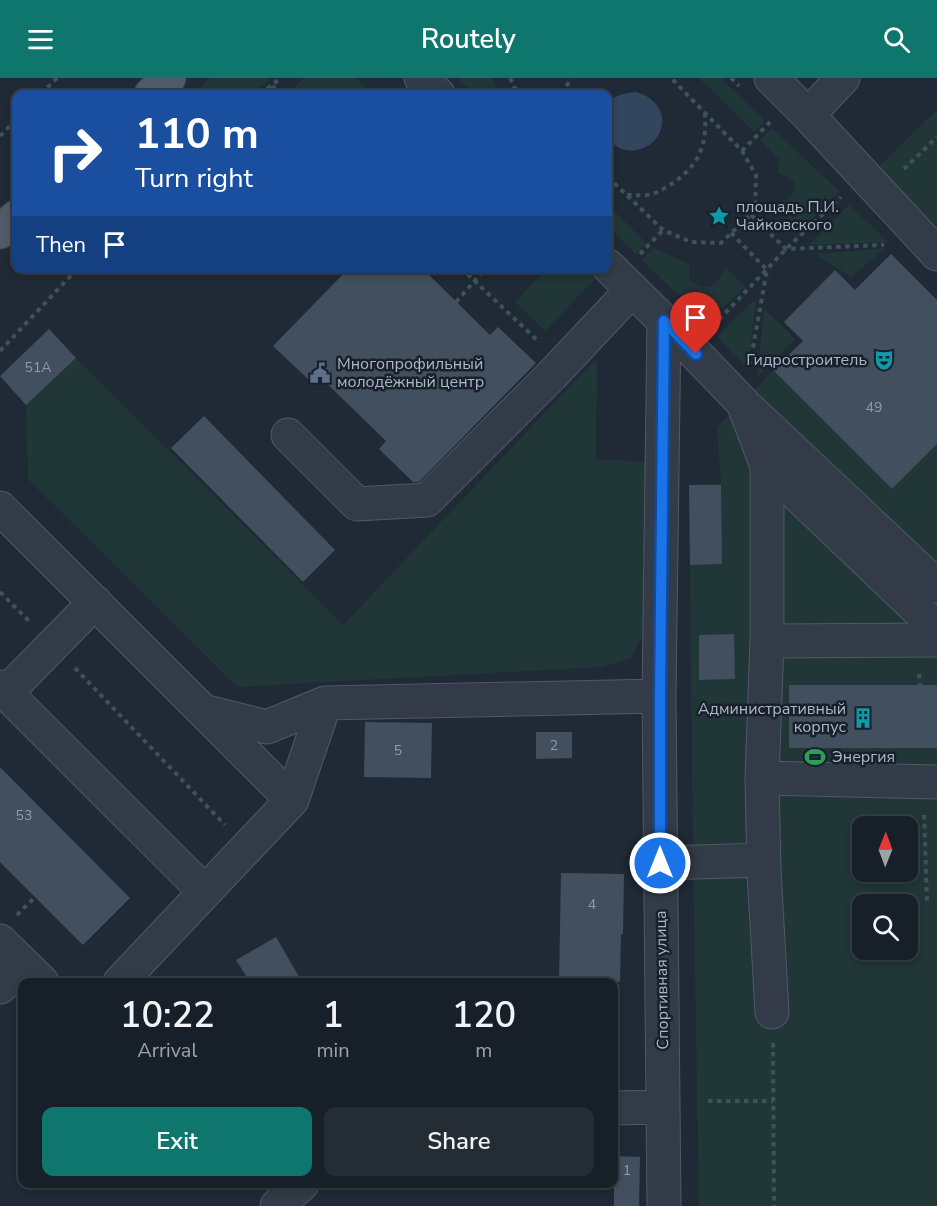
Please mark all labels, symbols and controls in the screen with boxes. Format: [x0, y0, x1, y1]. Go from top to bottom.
text: Routely [421, 21, 516, 58]
icon: menu [24, 23, 57, 56]
icon: search [880, 23, 913, 56]
text: 110 m [135, 106, 259, 163]
icon: right [36, 114, 114, 192]
text: Turn right [135, 160, 253, 197]
place label: площадь П.И. Чайковского [736, 196, 839, 236]
place icon: площадь П.И. Чайковского [707, 204, 731, 228]
icon: arrive [98, 228, 131, 261]
text: Then [36, 230, 86, 260]
pin [670, 292, 721, 354]
icon: arrive [679, 301, 712, 334]
theatre icon: Гидростроитель [872, 348, 896, 372]
place label: Гидростроитель [746, 349, 867, 371]
place label: Многопрофильный молодёжный центр [337, 353, 484, 393]
house number: 51А [24, 358, 52, 377]
public building icon: Многопрофильный молодёжный центр [308, 361, 332, 385]
house number: 49 [866, 398, 882, 417]
place label: Административный корпус [698, 698, 846, 738]
building icon: Административный корпус [851, 706, 875, 730]
house number: 2 [550, 736, 558, 755]
house number: 5 [394, 741, 402, 760]
sports icon: Энергия [803, 745, 827, 769]
place label: Энергия [832, 746, 895, 768]
house number: 53 [16, 806, 32, 825]
north arrow [852, 816, 918, 882]
map controls [852, 816, 918, 960]
position arrow [628, 831, 692, 895]
button: search [852, 894, 918, 960]
house number: 4 [588, 895, 596, 914]
street label: Спортивная улица [650, 910, 674, 1050]
text: 10:22 [120, 991, 215, 1040]
text: 1 [322, 991, 344, 1040]
text: 120 [451, 991, 516, 1040]
text: Arrival [137, 1037, 197, 1064]
text: min [317, 1037, 350, 1064]
text: m [475, 1037, 492, 1064]
button: Exit [42, 1107, 312, 1176]
button: Share [324, 1107, 594, 1176]
house number: 1 [623, 1161, 631, 1180]

